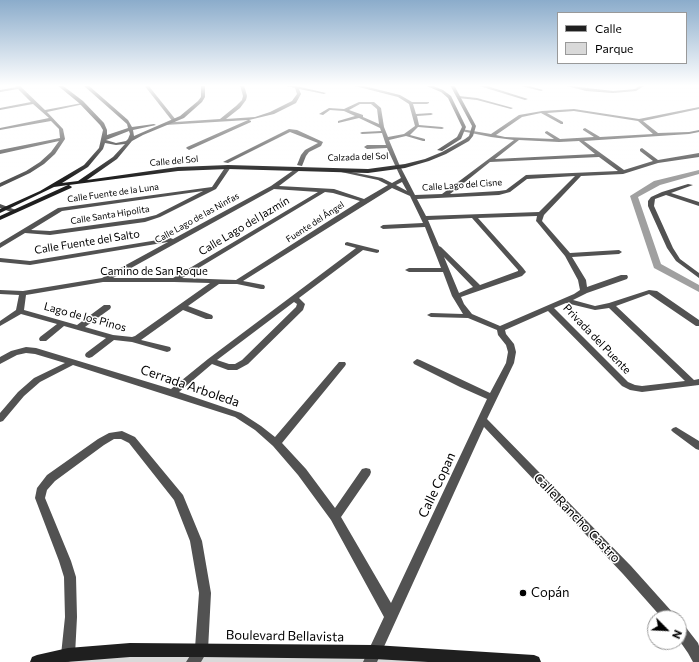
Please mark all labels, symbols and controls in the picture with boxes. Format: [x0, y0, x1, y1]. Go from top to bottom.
legend [557, 12, 687, 64]
text: Calle [595, 21, 622, 35]
text: Parque [595, 41, 633, 55]
street label: Calzada del Sol [327, 151, 389, 163]
street label: Calle del Sol [149, 153, 199, 169]
street label: Calle Lago del Cisne [422, 177, 502, 193]
street label: Calle Fuente de la Luna [66, 181, 160, 205]
street label: Calle Lago de las Ninfas [153, 190, 241, 246]
street label: Calle Lago del Jazmín [196, 194, 292, 258]
street label: Fuente del Ángel [284, 199, 346, 245]
street label: Calle Santa Hipolita [70, 203, 150, 227]
street label: Calle Fuente del Salto [33, 227, 141, 257]
street label: Camino de San Roque [100, 264, 208, 278]
street label: Lago de los Pinos [42, 300, 128, 334]
street label: Privada del Puente [560, 301, 634, 377]
street label: Cerrada Arboleda [138, 362, 242, 410]
street label: Calle Copan [415, 450, 459, 520]
street label: Calle Rancho Castro [530, 470, 624, 566]
place label: Copán [531, 585, 570, 601]
marker: Copán [518, 588, 528, 598]
north arrow [647, 610, 687, 650]
street label: Boulevard Bellavista [226, 627, 344, 645]
text: N [670, 628, 685, 641]

